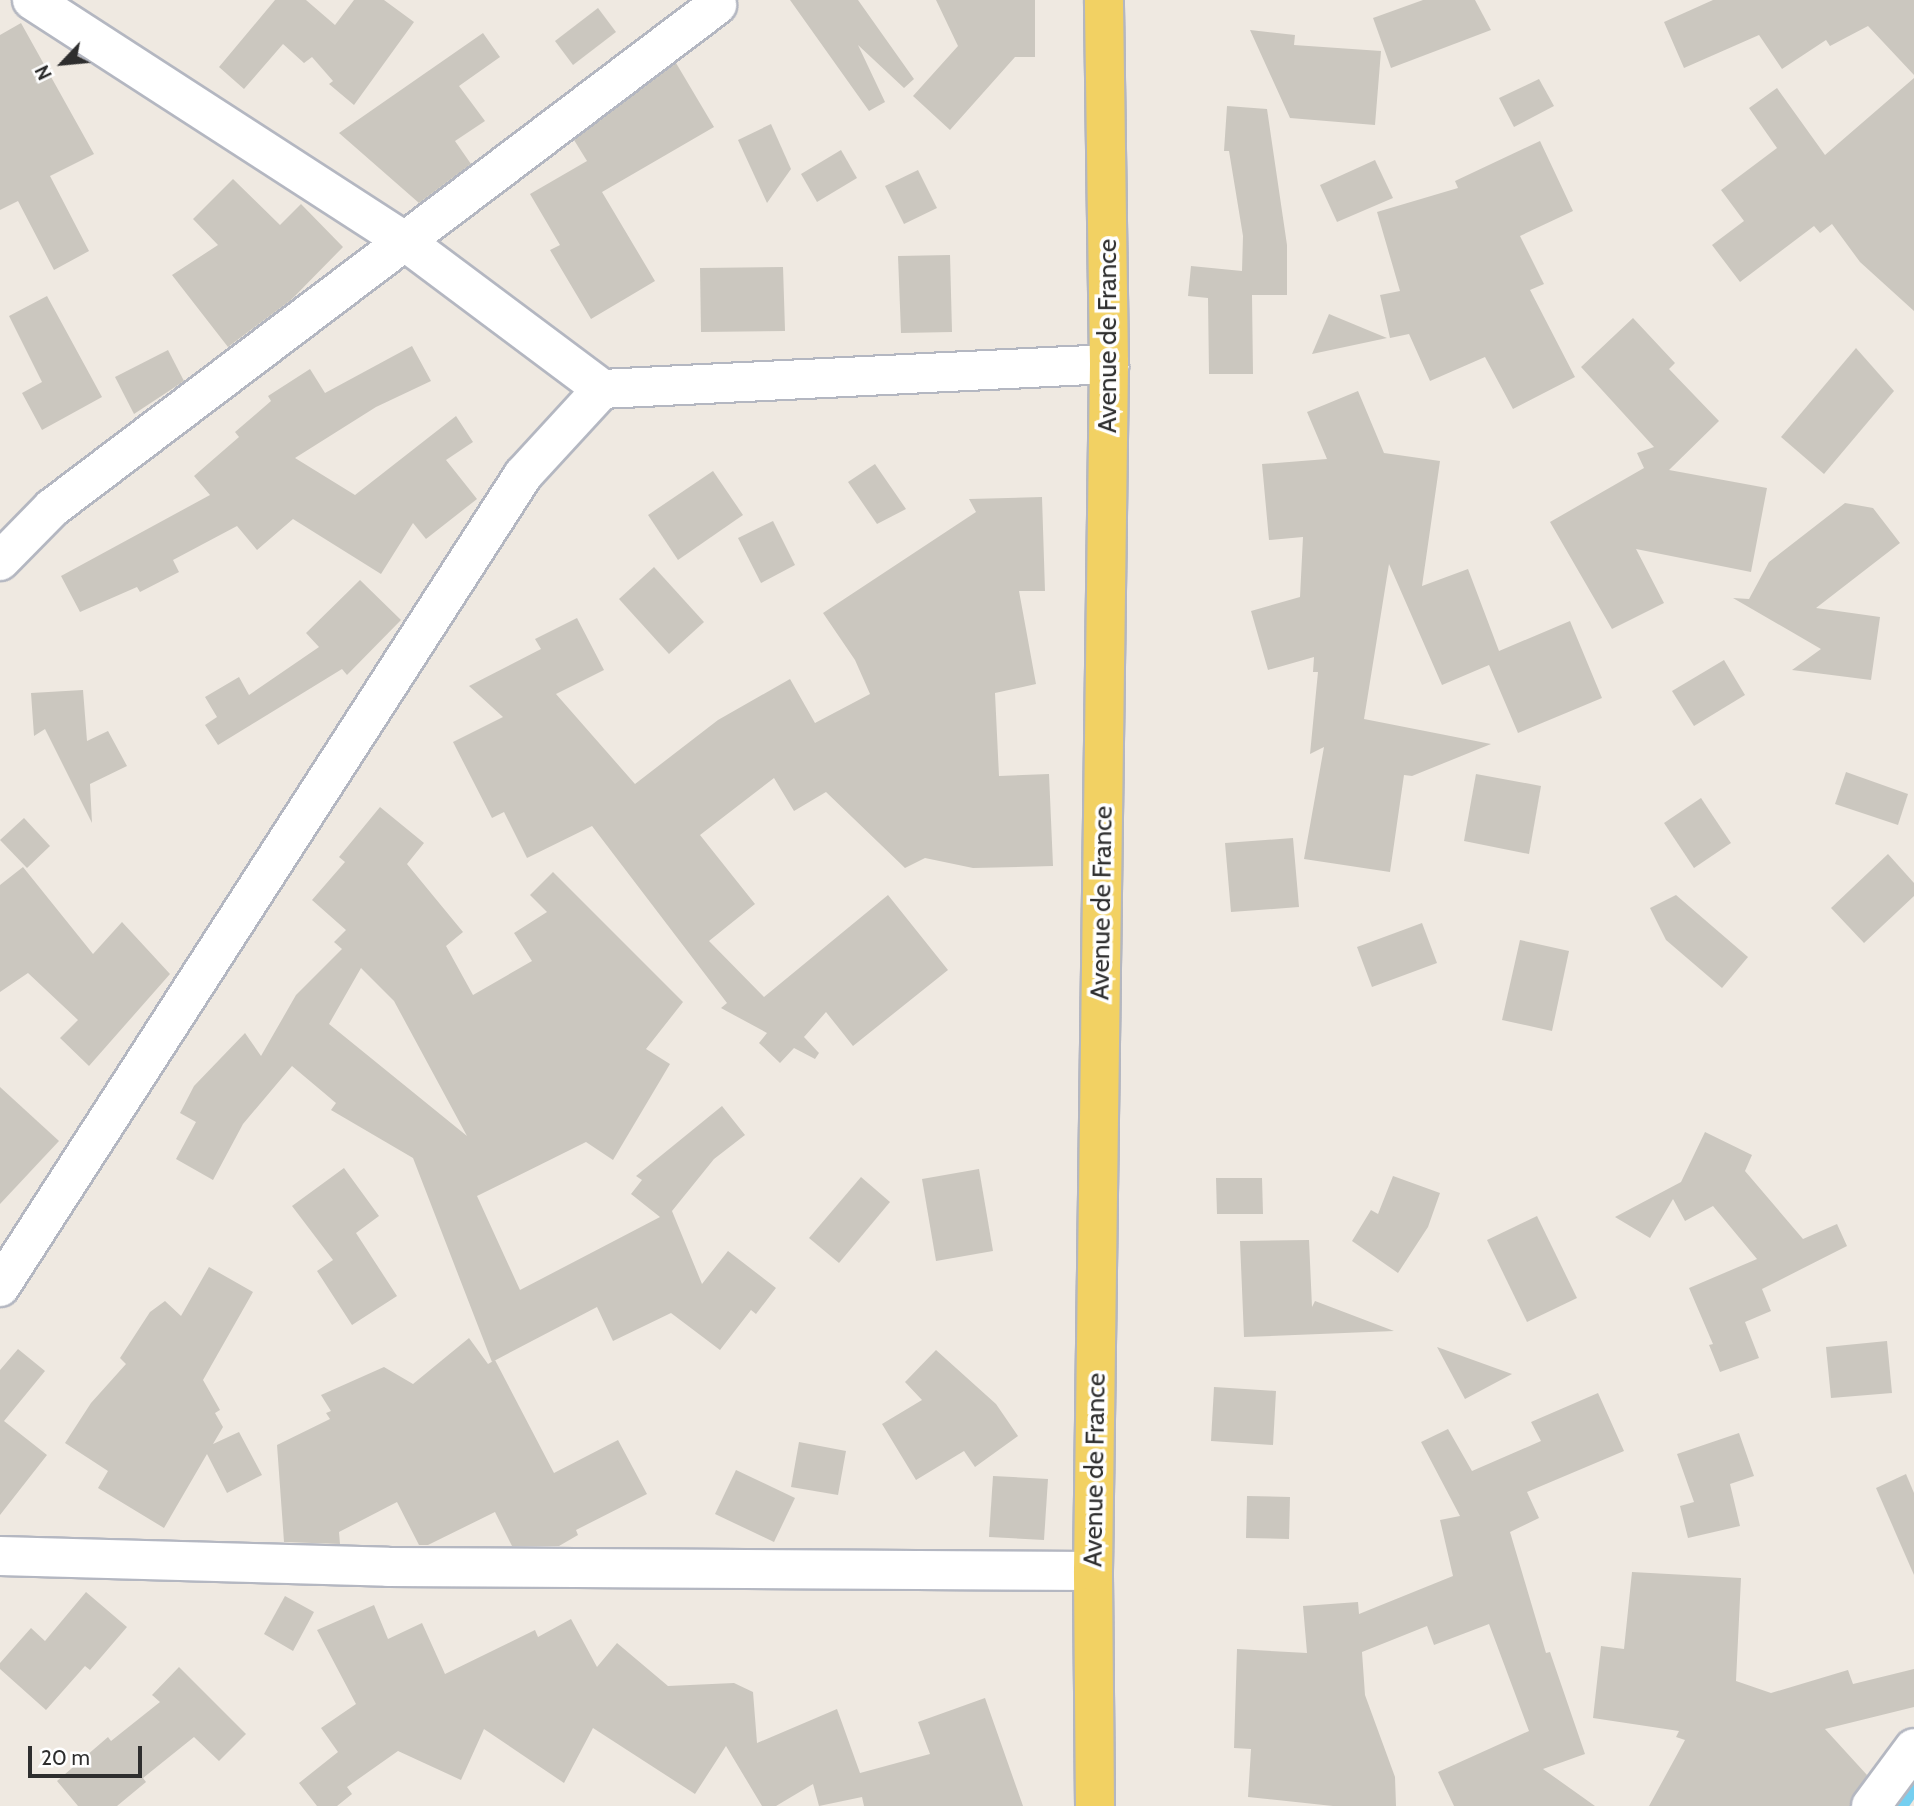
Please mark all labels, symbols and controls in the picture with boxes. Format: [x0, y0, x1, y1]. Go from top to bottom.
north arrow [28, 28, 98, 98]
text: N [30, 61, 57, 84]
street label: Avenue de France [1092, 239, 1124, 433]
street label: Avenue de France [1085, 806, 1119, 1000]
street label: Avenue de France [1078, 1373, 1112, 1567]
scale bar [32, 1732, 145, 1776]
text: 20 m [41, 1745, 90, 1770]

